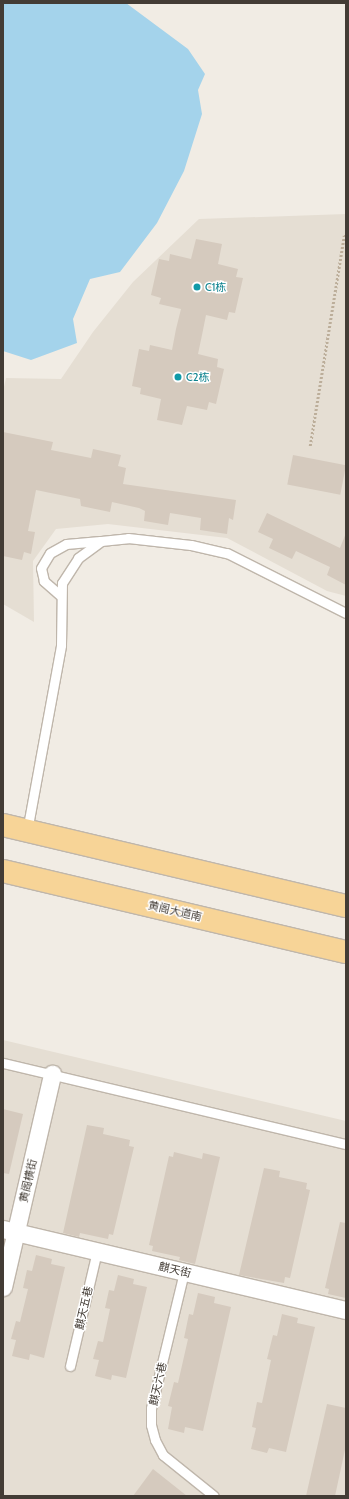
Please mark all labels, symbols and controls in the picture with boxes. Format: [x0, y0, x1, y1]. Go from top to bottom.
place label: C1栋 [205, 280, 226, 294]
marker: C1栋 [192, 282, 202, 292]
place label: C2栋 [186, 370, 210, 384]
marker: C2栋 [173, 372, 183, 382]
street label: 黄阁大道南 [147, 898, 203, 924]
street label: 黄阁横街 [17, 1158, 39, 1204]
street label: 麒天街 [157, 1260, 193, 1280]
street label: 麒天五巷 [73, 1285, 95, 1331]
street label: 麒天六巷 [147, 1361, 169, 1407]

